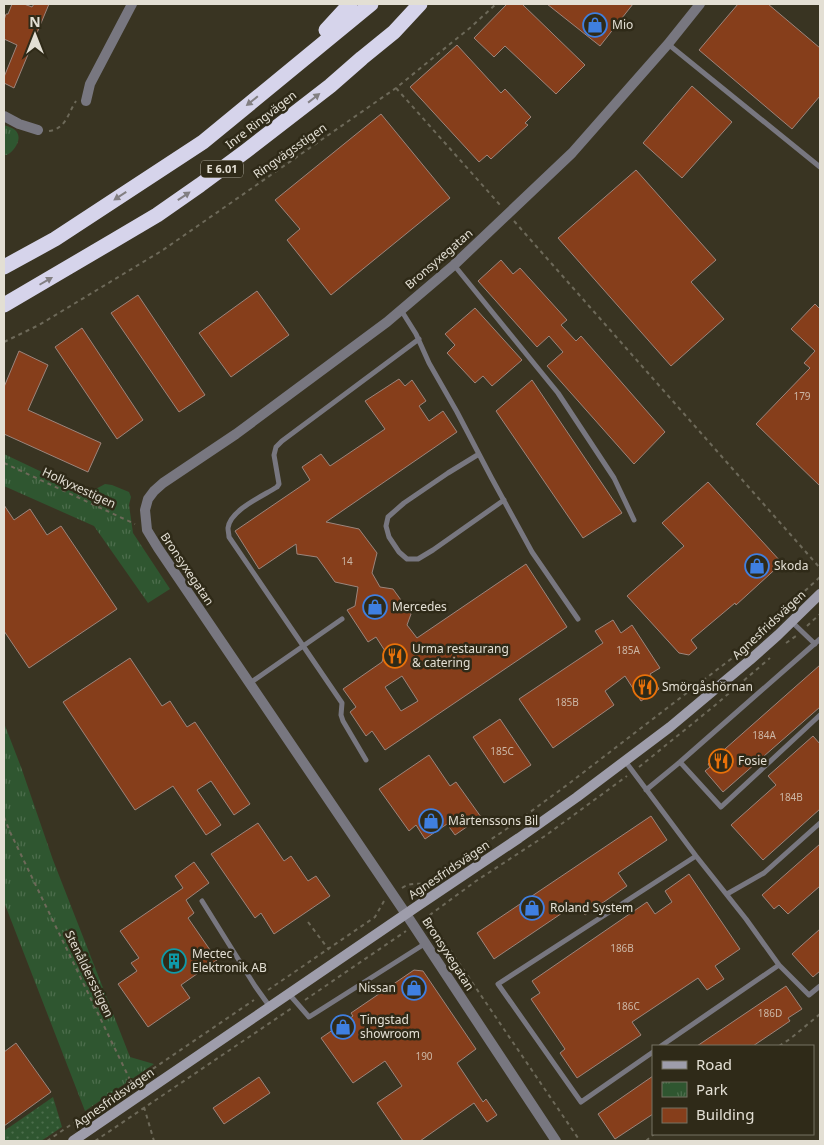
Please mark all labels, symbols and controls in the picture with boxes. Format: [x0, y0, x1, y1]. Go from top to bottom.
north arrow [10, 10, 60, 60]
text: N [29, 12, 41, 31]
shop icon: Mio [582, 12, 608, 38]
place label: Mio [612, 16, 633, 33]
street label: Inre Ringvägen [222, 86, 300, 153]
one-way arrow [307, 93, 321, 103]
one-way arrow [246, 96, 259, 107]
street label: Ringvägsstigen [250, 119, 330, 182]
road number: E 6.01 [201, 160, 243, 178]
one-way arrow [113, 191, 127, 201]
one-way arrow [177, 191, 191, 201]
street label: Bronsyxegatan [401, 224, 476, 293]
one-way arrow [40, 277, 53, 286]
house number: 179 [793, 389, 811, 403]
street label: Holkyxestigen [40, 463, 119, 512]
street label: Bronsyxegatan [157, 529, 218, 609]
shop icon: Skoda [744, 553, 770, 579]
house number: 14 [341, 554, 353, 568]
place label: Skoda [774, 557, 808, 574]
street label: Agnesfridsvägen [728, 586, 809, 663]
shop icon: Mercedes [362, 594, 388, 620]
place label: Mercedes [392, 598, 447, 615]
place label: Urma restaurang & catering [412, 640, 509, 671]
restaurant icon: Urma restaurang & catering [382, 643, 408, 669]
house number: 185A [616, 643, 640, 657]
restaurant icon: Smörgåshörnan [632, 674, 658, 700]
place label: Smörgåshörnan [662, 678, 753, 695]
house number: 185B [555, 695, 579, 709]
house number: 184A [752, 728, 776, 742]
house number: 185C [490, 744, 514, 758]
restaurant icon: Fosie [708, 748, 734, 774]
place label: Fosie [738, 752, 767, 769]
house number: 184B [779, 790, 803, 804]
shop icon: Mårtenssons Bil [418, 808, 444, 834]
place label: Mårtenssons Bil [448, 812, 538, 829]
street label: Agnesfridsvägen [405, 836, 493, 903]
shop icon: Roland System [519, 895, 545, 921]
place label: Roland System [550, 899, 633, 916]
street label: Bronsyxegatan [418, 914, 479, 994]
street label: Stenåldersstigen [61, 928, 118, 1020]
house number: 186B [610, 941, 634, 955]
place label: Mectec Elektronik AB [192, 945, 267, 976]
building icon: Mectec Elektronik AB [161, 948, 187, 974]
shop icon: Nissan [401, 975, 427, 1001]
place label: Nissan [358, 979, 396, 996]
house number: 186C [616, 999, 640, 1013]
house number: 186D [758, 1006, 782, 1020]
place label: Tingstad showroom [360, 1011, 420, 1042]
shop icon: Tingstad showroom [330, 1014, 356, 1040]
legend [652, 1045, 814, 1135]
house number: 190 [415, 1049, 433, 1063]
text: Road [696, 1054, 732, 1074]
street label: Agnesfridsvägen [70, 1063, 157, 1132]
text: Park [696, 1079, 728, 1099]
text: Building [696, 1104, 754, 1124]

